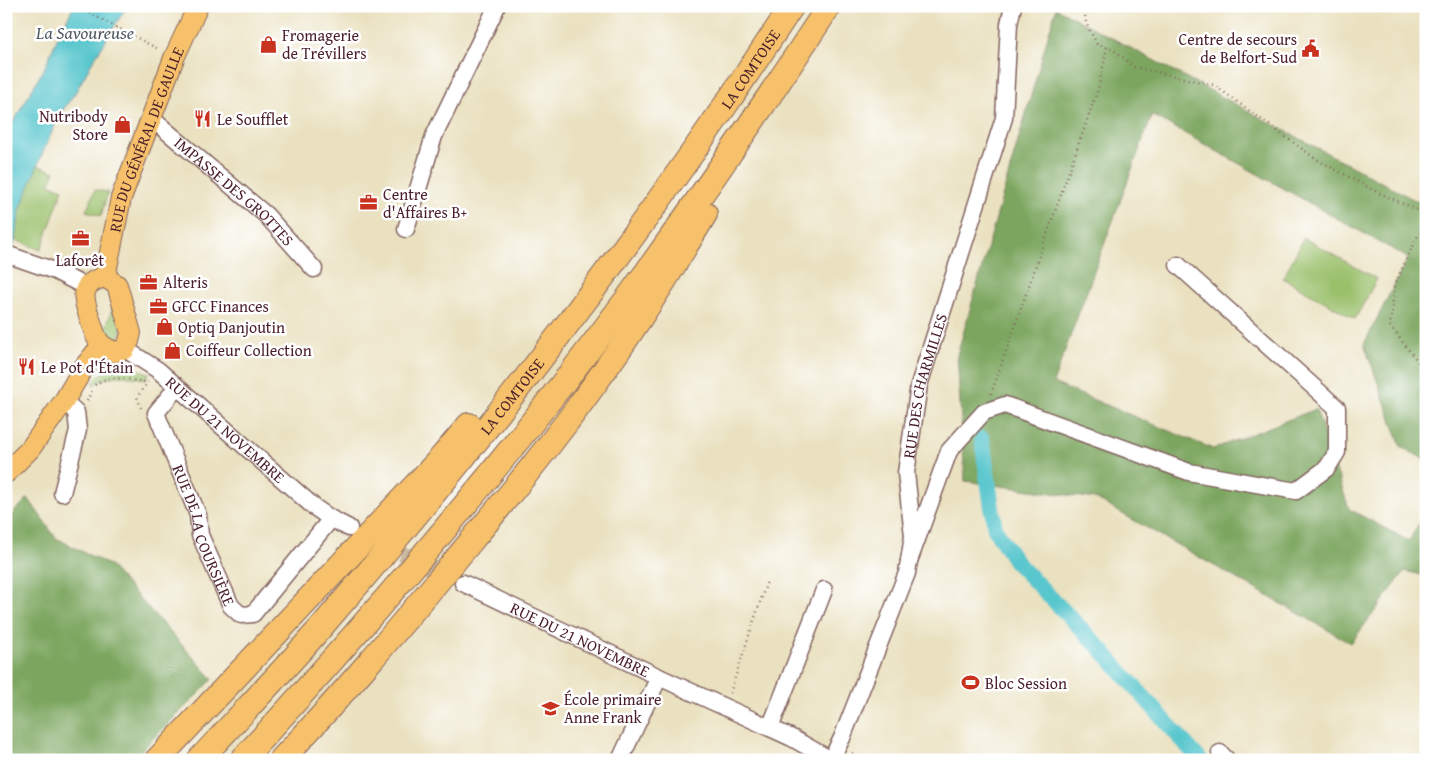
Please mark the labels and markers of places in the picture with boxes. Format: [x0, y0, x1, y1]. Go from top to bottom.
place label: Fromagerie de Trévillers [282, 23, 367, 65]
place label: Centre de secours de Belfort-Sud [1178, 27, 1297, 69]
shop icon: Fromagerie de Trévillers [258, 34, 278, 54]
public building icon: Centre de secours de Belfort-Sud [1301, 38, 1321, 58]
place label: Nutribody Store [39, 104, 108, 146]
place label: Le Soufflet [217, 107, 289, 131]
restaurant icon: Le Soufflet [193, 109, 213, 129]
shop icon: Nutribody Store [112, 115, 132, 135]
place label: Centre d'Affaires B+ [383, 182, 467, 224]
office icon: Centre d'Affaires B+ [359, 193, 379, 213]
office icon: Laforêt [70, 229, 90, 249]
place label: Laforêt [56, 248, 105, 272]
place label: Alteris [163, 270, 208, 294]
office icon: Alteris [139, 272, 159, 292]
place label: GFCC Finances [172, 294, 269, 318]
office icon: GFCC Finances [148, 296, 168, 316]
place label: Optiq Danjoutin [178, 315, 285, 339]
shop icon: Optiq Danjoutin [154, 317, 174, 337]
place label: Coiffeur Collection [186, 338, 312, 362]
shop icon: Coiffeur Collection [162, 340, 182, 360]
place label: Le Pot d'Étain [41, 355, 133, 379]
restaurant icon: Le Pot d'Étain [17, 357, 37, 377]
place label: Bloc Session [985, 671, 1067, 695]
sports icon: Bloc Session [961, 673, 981, 693]
place label: École primaire Anne Frank [564, 687, 662, 729]
school or university icon: École primaire Anne Frank [540, 698, 560, 718]

